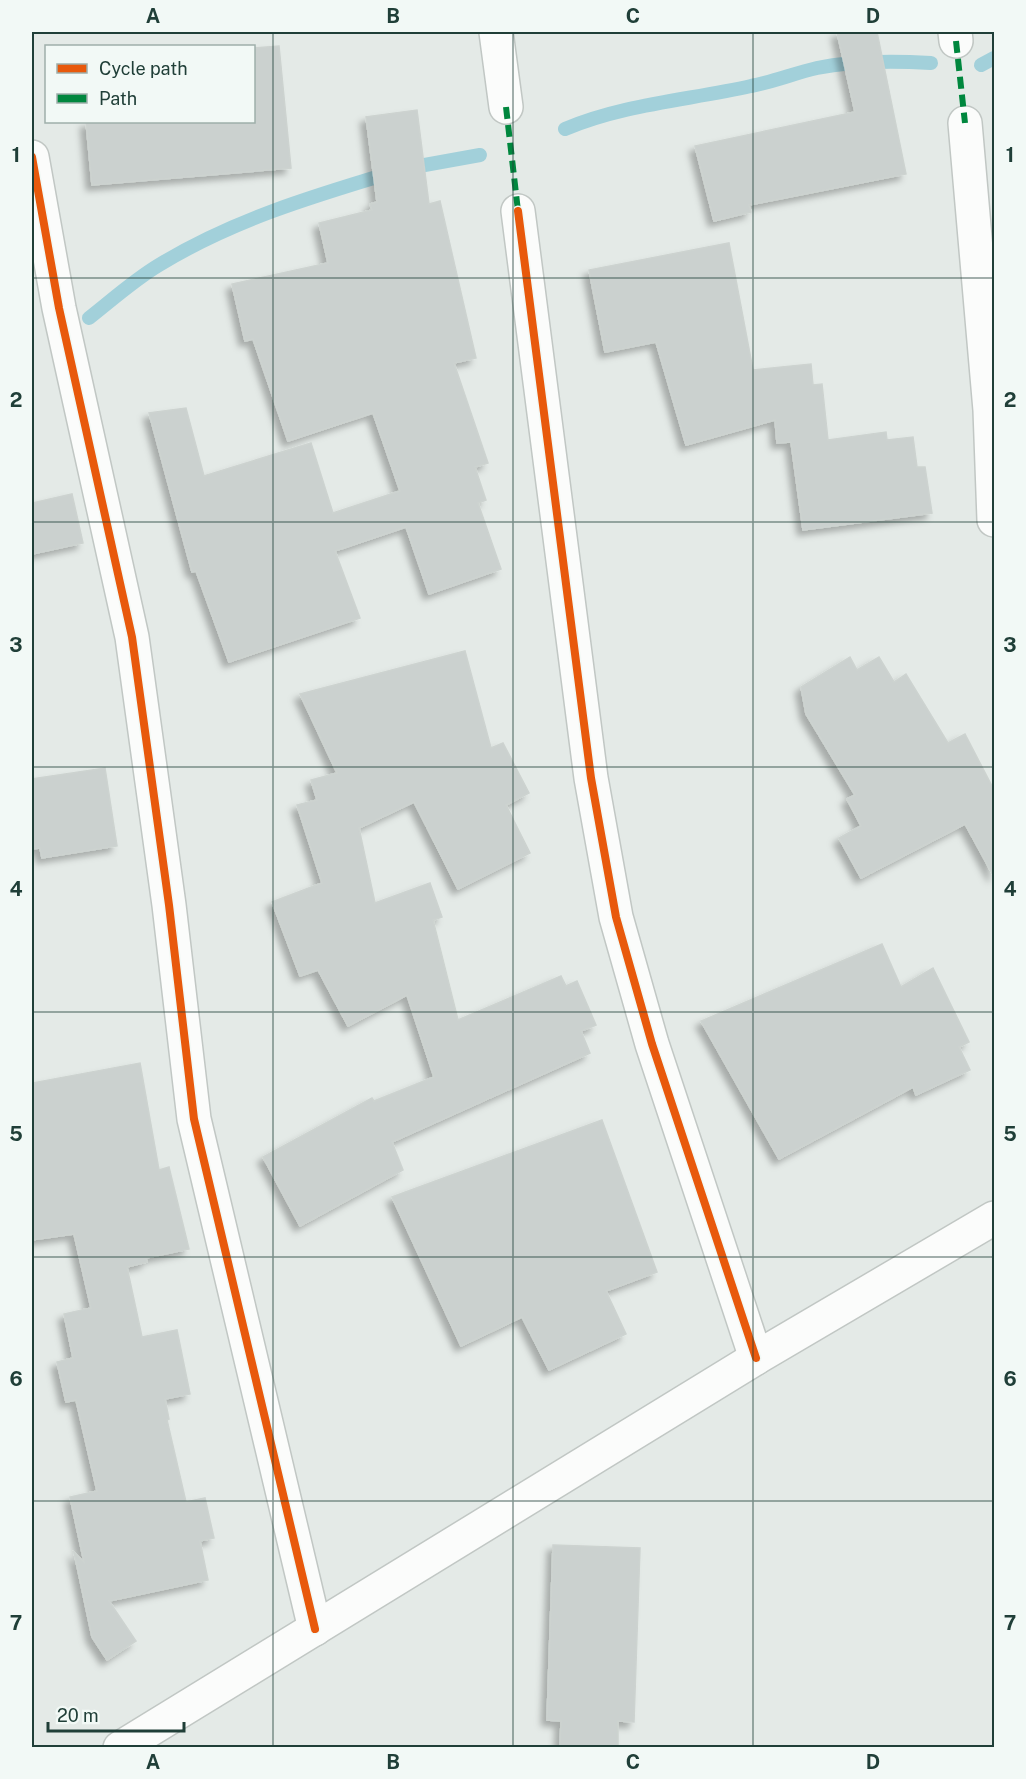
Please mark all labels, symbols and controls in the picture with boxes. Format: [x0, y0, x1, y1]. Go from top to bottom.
text: A [146, 4, 160, 28]
text: B [386, 4, 400, 28]
text: C [626, 4, 640, 28]
text: D [866, 4, 880, 28]
legend [45, 45, 255, 123]
text: Cycle path [99, 58, 188, 79]
text: Path [99, 88, 137, 109]
text: 1 [12, 143, 20, 167]
text: 1 [1006, 143, 1014, 167]
text: 2 [10, 388, 22, 412]
text: 2 [1004, 388, 1016, 412]
text: 3 [9, 633, 23, 657]
text: 3 [1003, 633, 1017, 657]
text: 4 [9, 877, 23, 901]
text: 4 [1003, 877, 1017, 901]
text: 5 [9, 1122, 23, 1146]
text: 5 [1003, 1122, 1017, 1146]
text: 6 [9, 1367, 23, 1391]
text: 6 [1003, 1367, 1017, 1391]
text: 7 [10, 1611, 22, 1635]
text: 7 [1004, 1611, 1016, 1635]
scale bar [48, 1695, 184, 1733]
text: 20 m [57, 1705, 99, 1726]
text: A [146, 1750, 160, 1774]
text: B [386, 1750, 400, 1774]
text: C [626, 1750, 640, 1774]
text: D [866, 1750, 880, 1774]

